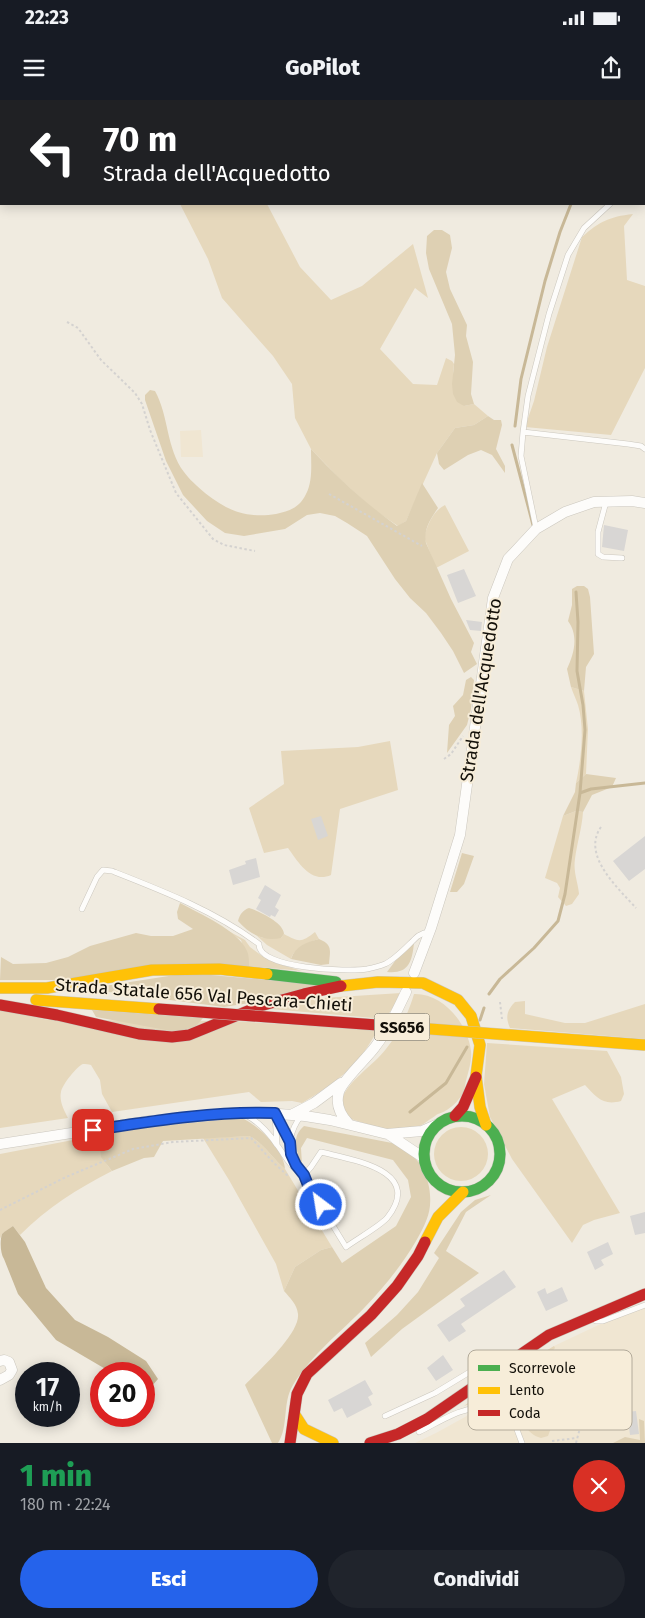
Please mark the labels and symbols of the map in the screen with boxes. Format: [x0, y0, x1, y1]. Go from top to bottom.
street label: Strada dell'Acquedotto [456, 596, 506, 784]
street label: Strada Statale 656 Val Pescara-Chieti [55, 974, 353, 1016]
road number: SS656 [374, 1014, 430, 1040]
pin [72, 1109, 114, 1151]
position arrow [294, 1178, 346, 1230]
legend [468, 1350, 632, 1430]
text: Scorrevole [509, 1360, 576, 1377]
speed limit sign: 20 [90, 1362, 155, 1427]
text: Lento [509, 1382, 544, 1399]
text: Coda [509, 1405, 541, 1422]

